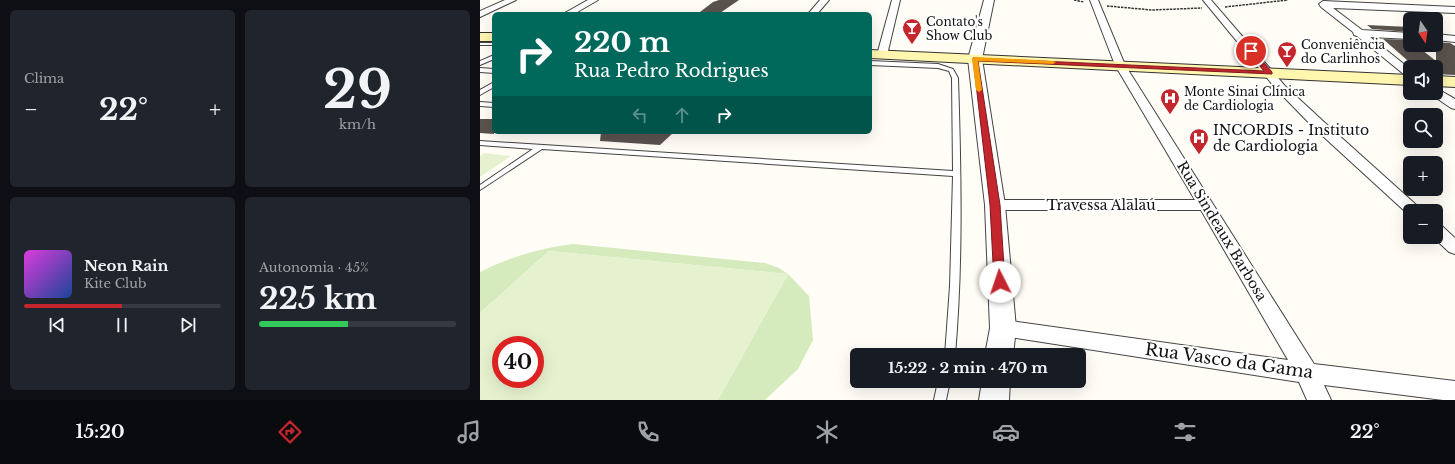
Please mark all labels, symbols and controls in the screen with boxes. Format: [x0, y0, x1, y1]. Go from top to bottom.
north arrow [1403, 12, 1443, 52]
map controls [1403, 12, 1443, 244]
place label: Contato's Show Club [926, 14, 993, 43]
bar icon: Contato's Show Club [901, 17, 923, 45]
text: 220 m [574, 25, 670, 60]
icon: right [508, 28, 560, 80]
pin [1234, 34, 1268, 68]
place label: Conveniência do Carlinhos [1301, 37, 1385, 66]
icon: arrive [1240, 40, 1262, 62]
bar icon: Conveniência do Carlinhos [1276, 40, 1298, 68]
text: 29 [323, 58, 392, 122]
text: Rua Pedro Rodrigues [574, 60, 769, 82]
button: sound [1403, 60, 1443, 100]
text: Clima [24, 70, 64, 87]
place label: Monte Sinai Clínica de Cardiologia [1184, 84, 1305, 113]
hospital icon: Monte Sinai Clínica de Cardiologia [1159, 87, 1181, 115]
text: 22° [99, 91, 148, 128]
text: − [24, 96, 38, 123]
text: + [209, 96, 221, 123]
icon: left [629, 104, 651, 126]
icon: ahead [671, 104, 693, 126]
icon: right [713, 104, 735, 126]
button: search [1403, 108, 1443, 148]
text: km/h [339, 116, 376, 133]
place label: INCORDIS - Instituto de Cardiologia [1213, 121, 1369, 155]
hospital icon: INCORDIS - Instituto de Cardiologia [1188, 127, 1210, 155]
button: + [1403, 156, 1443, 196]
street label: Rua Sindeaux Barbosa [1173, 158, 1271, 304]
street label: Travessa Alalaú [1046, 196, 1156, 214]
button: − [1403, 204, 1443, 244]
text: Neon Rain [84, 256, 168, 275]
text: Autonomia · 45% [259, 259, 369, 276]
position arrow [979, 261, 1021, 303]
text: Kite Club [84, 275, 147, 292]
text: 225 km [259, 280, 377, 317]
icon: previous [46, 314, 68, 336]
icon: pause [111, 314, 133, 336]
icon: next [177, 314, 199, 336]
speed limit sign: 40 [492, 336, 544, 388]
street label: Rua Vasco da Gama [1144, 339, 1315, 383]
text: 15:22 · 2 min · 470 m [888, 358, 1048, 377]
icon: directions [276, 418, 304, 446]
icon: music [455, 418, 483, 446]
icon: phone [634, 418, 662, 446]
icon: climate [813, 418, 841, 446]
icon: car [992, 418, 1020, 446]
icon: filters [1171, 418, 1199, 446]
text: 15:20 [76, 421, 125, 443]
text: 22° [1350, 421, 1379, 443]

